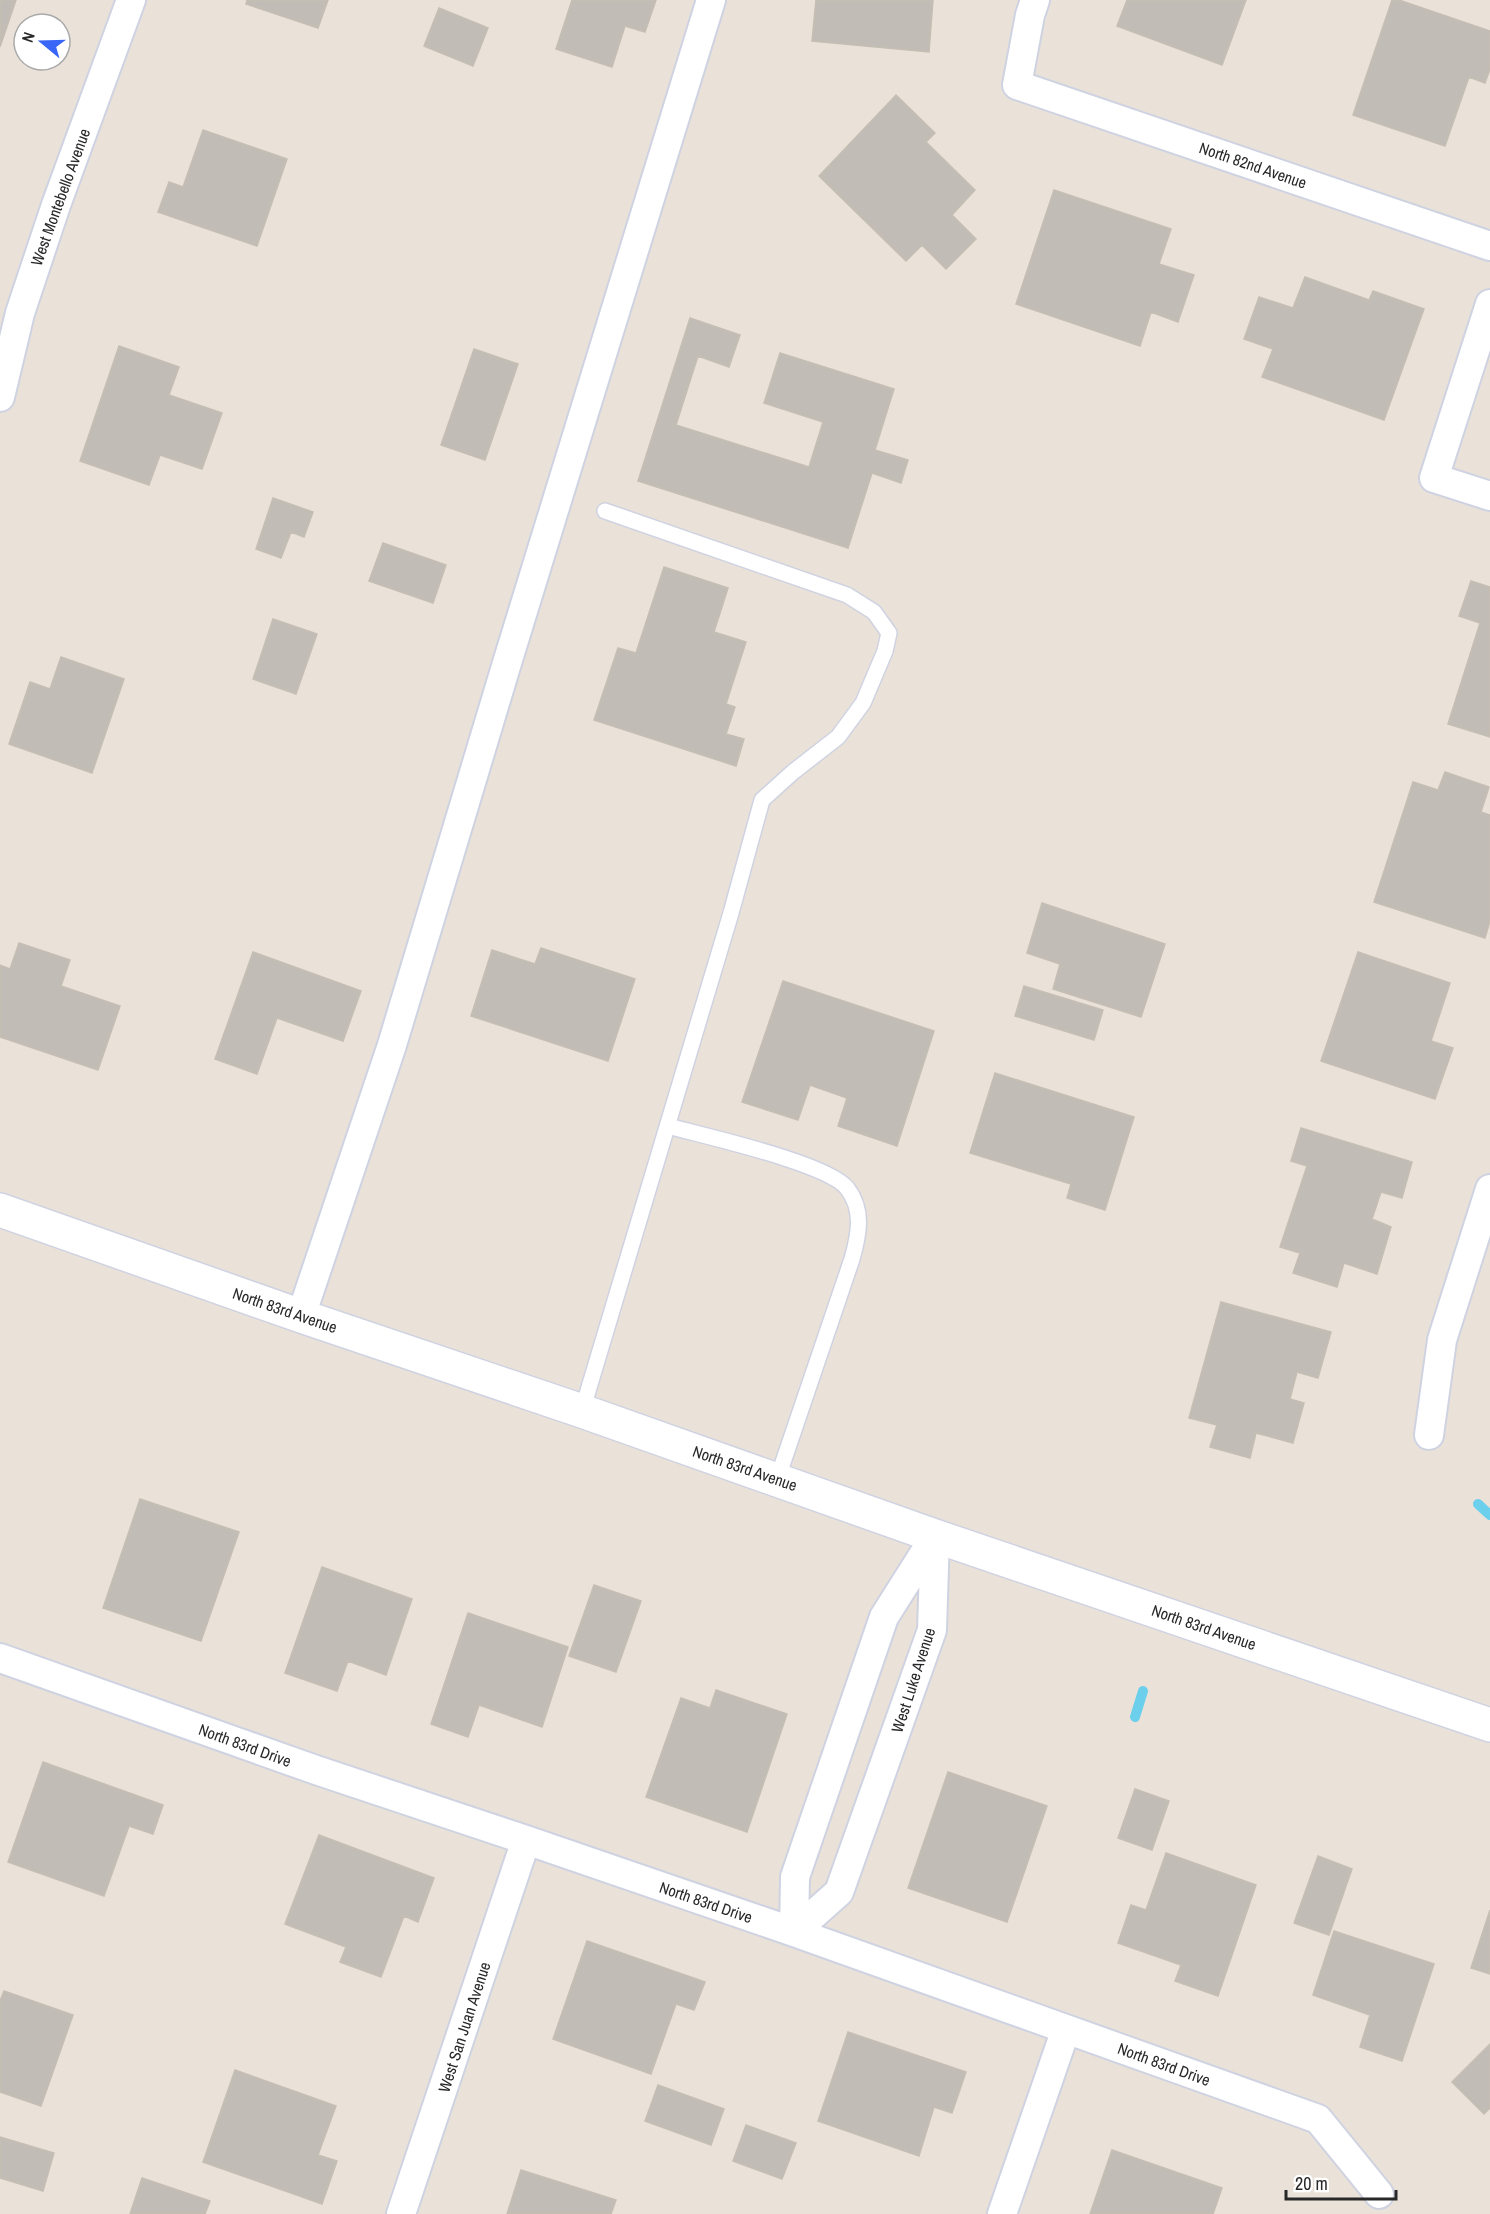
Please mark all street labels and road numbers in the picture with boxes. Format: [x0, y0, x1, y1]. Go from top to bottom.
street label: West Montebello Avenue [25, 125, 95, 269]
street label: North 82nd Avenue [1196, 136, 1310, 194]
street label: North 83rd Avenue [230, 1282, 340, 1338]
street label: North 83rd Avenue [690, 1440, 800, 1496]
street label: North 83rd Avenue [1149, 1599, 1259, 1655]
street label: West Luke Avenue [886, 1625, 940, 1735]
street label: North 83rd Drive [196, 1718, 294, 1772]
street label: North 83rd Drive [657, 1876, 755, 1928]
street label: West San Juan Avenue [433, 1959, 495, 2095]
street label: North 83rd Drive [1115, 2037, 1213, 2091]

